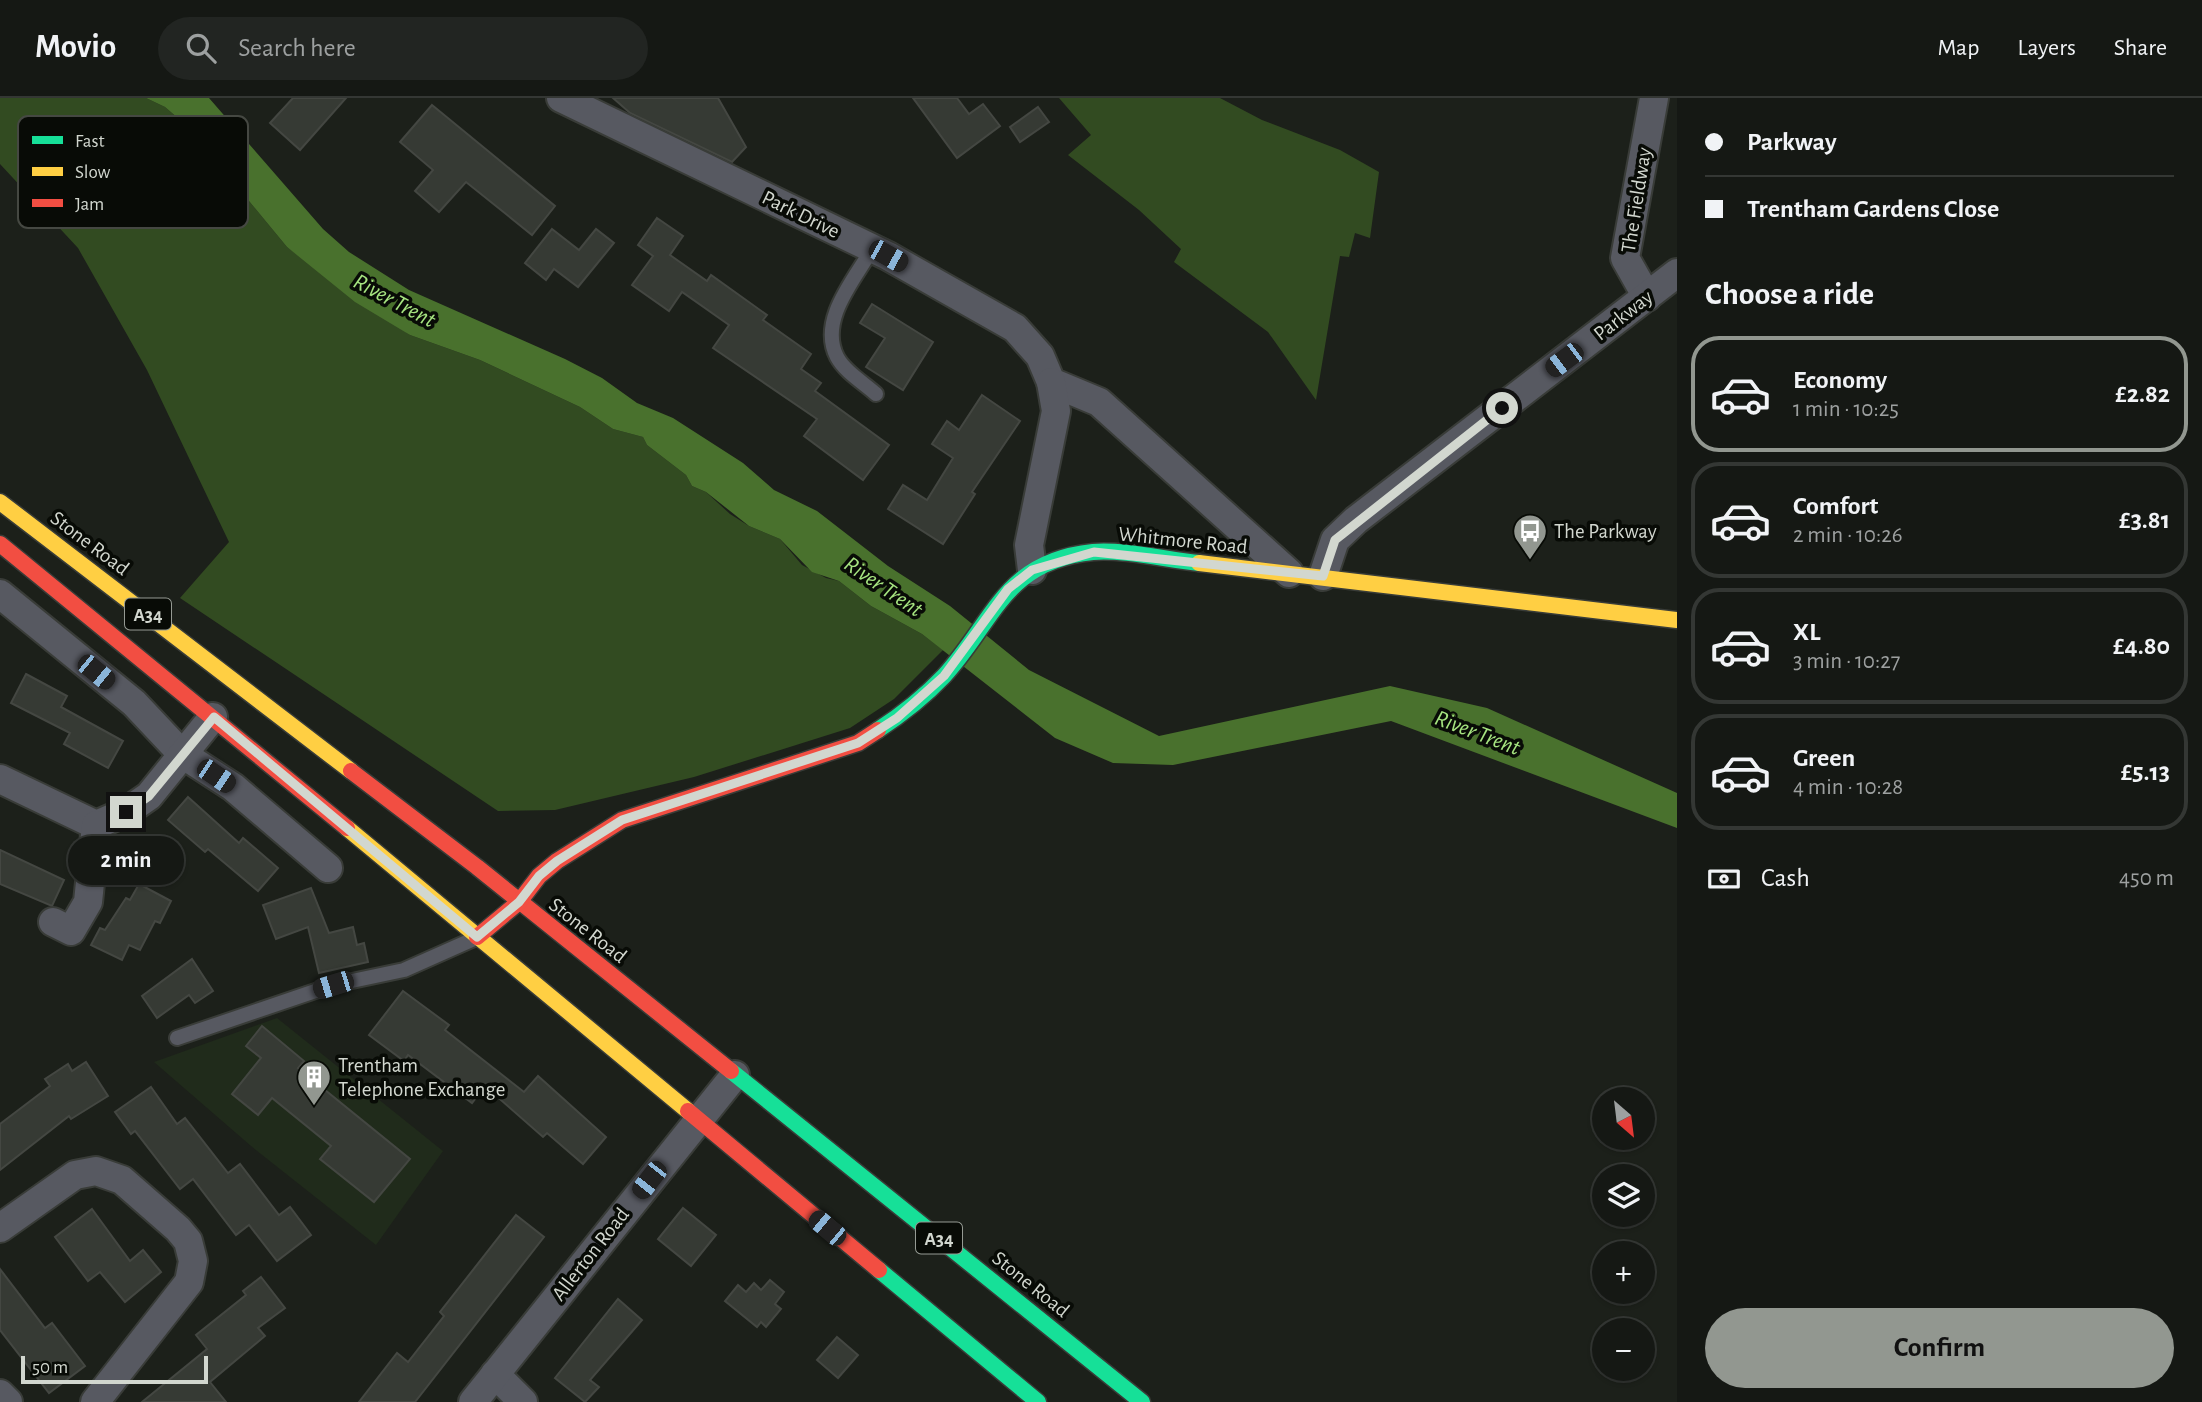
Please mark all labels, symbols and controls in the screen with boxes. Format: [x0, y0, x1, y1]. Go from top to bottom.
search box [158, 17, 648, 80]
icon: search [182, 29, 220, 67]
text: Movio [35, 31, 116, 64]
text: Search here [238, 35, 356, 61]
text: Map [1937, 36, 1979, 60]
text: Layers [2017, 36, 2076, 60]
text: Share [2114, 36, 2167, 60]
legend [18, 116, 248, 228]
text: Parkway [1747, 129, 1837, 155]
text: Fast [75, 132, 105, 151]
street label: The Fieldway [1618, 146, 1655, 254]
text: Slow [75, 163, 111, 182]
street label: Park Drive [759, 187, 843, 242]
text: Jam [75, 195, 104, 214]
text: Trentham Gardens Close [1747, 196, 1999, 222]
car [865, 237, 912, 275]
water label: River Trent [349, 270, 440, 333]
text: Choose a ride [1705, 278, 1874, 310]
street label: Parkway [1590, 286, 1657, 345]
car [1541, 339, 1588, 381]
icon: car [1709, 363, 1772, 426]
text: Economy [1793, 367, 1887, 393]
text: £2.82 [2115, 381, 2170, 407]
route start [1486, 392, 1518, 424]
text: 1 min · 10:25 [1793, 398, 1899, 421]
icon: car [1709, 489, 1772, 552]
text: Comfort [1793, 493, 1878, 519]
street label: Stone Road [47, 507, 133, 580]
text: £3.81 [2119, 507, 2170, 533]
bus stop icon: The Parkway [1511, 512, 1549, 561]
place label: The Parkway [1554, 521, 1657, 542]
street label: Whitmore Road [1117, 523, 1249, 558]
text: 2 min · 10:26 [1793, 524, 1903, 547]
water label: River Trent [840, 553, 927, 622]
road number: A34 [125, 598, 171, 629]
icon: car [1709, 615, 1772, 678]
text: XL [1793, 619, 1820, 645]
text: £4.80 [2113, 633, 2170, 659]
text: 3 min · 10:27 [1793, 650, 1900, 673]
car [74, 651, 119, 693]
water label: River Trent [1432, 707, 1524, 760]
icon: car [1709, 741, 1772, 804]
text: Green [1793, 745, 1855, 771]
car [193, 756, 240, 796]
text: £5.13 [2121, 759, 2170, 785]
text: 4 min · 10:28 [1793, 776, 1903, 799]
route end [110, 796, 142, 828]
callout: 2 min [68, 836, 184, 886]
text: 2 min [100, 849, 152, 872]
icon: cash [1705, 860, 1743, 898]
text: Cash [1761, 865, 1810, 891]
text: 450 m [2119, 867, 2174, 890]
street label: Stone Road [545, 894, 631, 967]
car [310, 969, 357, 1001]
place label: Trentham Telephone Exchange [338, 1055, 505, 1100]
building icon: Trentham Telephone Exchange [295, 1058, 333, 1107]
north arrow [1592, 1087, 1656, 1150]
map controls [1592, 1087, 1655, 1381]
car [628, 1157, 671, 1203]
button: layers [1592, 1164, 1655, 1227]
street label: Allerton Road [548, 1204, 633, 1305]
car [805, 1206, 850, 1250]
road number: A34 [916, 1222, 962, 1254]
button: + [1592, 1241, 1655, 1304]
street label: Stone Road [988, 1247, 1073, 1322]
button: Confirm [1705, 1308, 2174, 1388]
button: − [1592, 1318, 1655, 1381]
scale bar [21, 1353, 208, 1385]
text: 50 m [32, 1358, 68, 1377]

